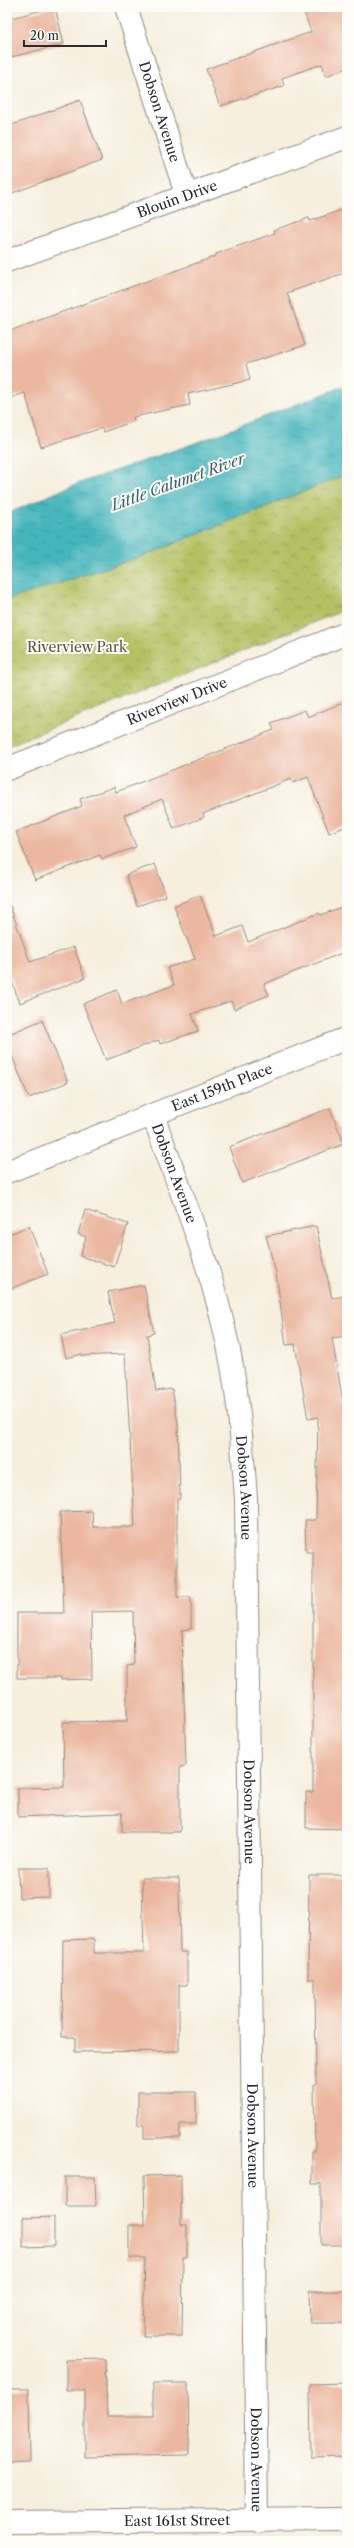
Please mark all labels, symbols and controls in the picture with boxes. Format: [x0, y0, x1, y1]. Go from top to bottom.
scale bar [24, 22, 106, 48]
text: 20 m [30, 28, 59, 43]
street label: Dobson Avenue [135, 59, 184, 165]
street label: Blouin Drive [134, 176, 220, 222]
water label: Little Calumet River [107, 448, 248, 515]
park label: Riverview Park [27, 638, 128, 656]
street label: Riverview Drive [124, 673, 230, 729]
street label: East 159th Place [169, 1059, 275, 1115]
street label: Dobson Avenue [148, 1121, 201, 1226]
street label: Dobson Avenue [232, 1435, 255, 1540]
street label: Dobson Avenue [240, 1759, 259, 1864]
street label: Dobson Avenue [243, 2083, 262, 2188]
street label: Dobson Avenue [247, 2407, 266, 2512]
street label: East 161st Street [124, 2511, 230, 2530]

